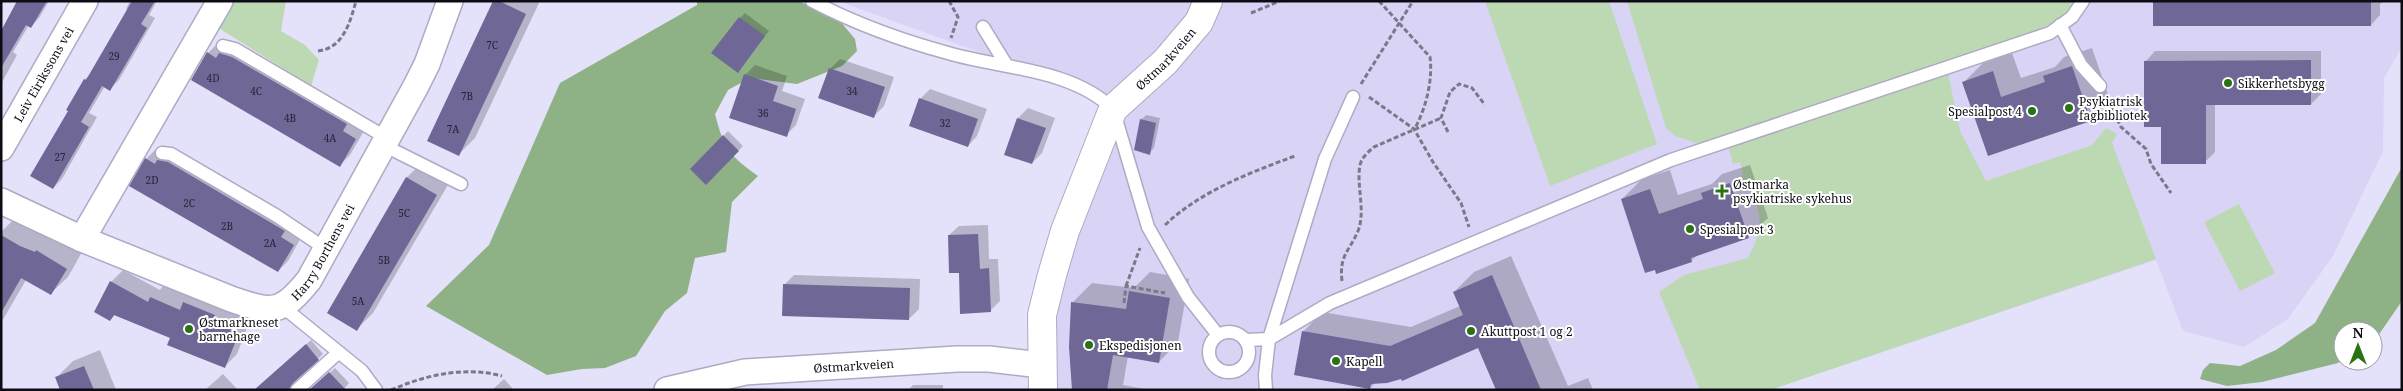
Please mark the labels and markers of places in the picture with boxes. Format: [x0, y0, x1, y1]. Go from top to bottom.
place label: Sikkerhetsbygg [2238, 75, 2325, 92]
marker: Sikkerhetsbygg [2222, 77, 2234, 89]
place label: Psykiatrisk fagbibliotek [2079, 93, 2148, 124]
marker: Psykiatrisk fagbibliotek [2063, 102, 2075, 114]
place label: Spesialpost 4 [1948, 103, 2022, 120]
marker: Spesialpost 4 [2026, 105, 2038, 117]
place label: Østmarka psykiatriske sykehus [1733, 176, 1852, 207]
marker: Østmarka psykiatriske sykehus [1715, 184, 1729, 198]
place label: Spesialpost 3 [1700, 221, 1774, 238]
marker: Spesialpost 3 [1684, 223, 1696, 235]
place label: Østmarkneset barnehage [199, 314, 279, 345]
marker: Østmarkneset barnehage [183, 323, 195, 335]
place label: Akuttpost 1 og 2 [1481, 323, 1573, 340]
marker: Akuttpost 1 og 2 [1465, 325, 1477, 337]
place label: Ekspedisjonen [1099, 337, 1182, 354]
marker: Ekspedisjonen [1083, 339, 1095, 351]
place label: Kapell [1346, 353, 1383, 370]
marker: Kapell [1330, 355, 1342, 367]

